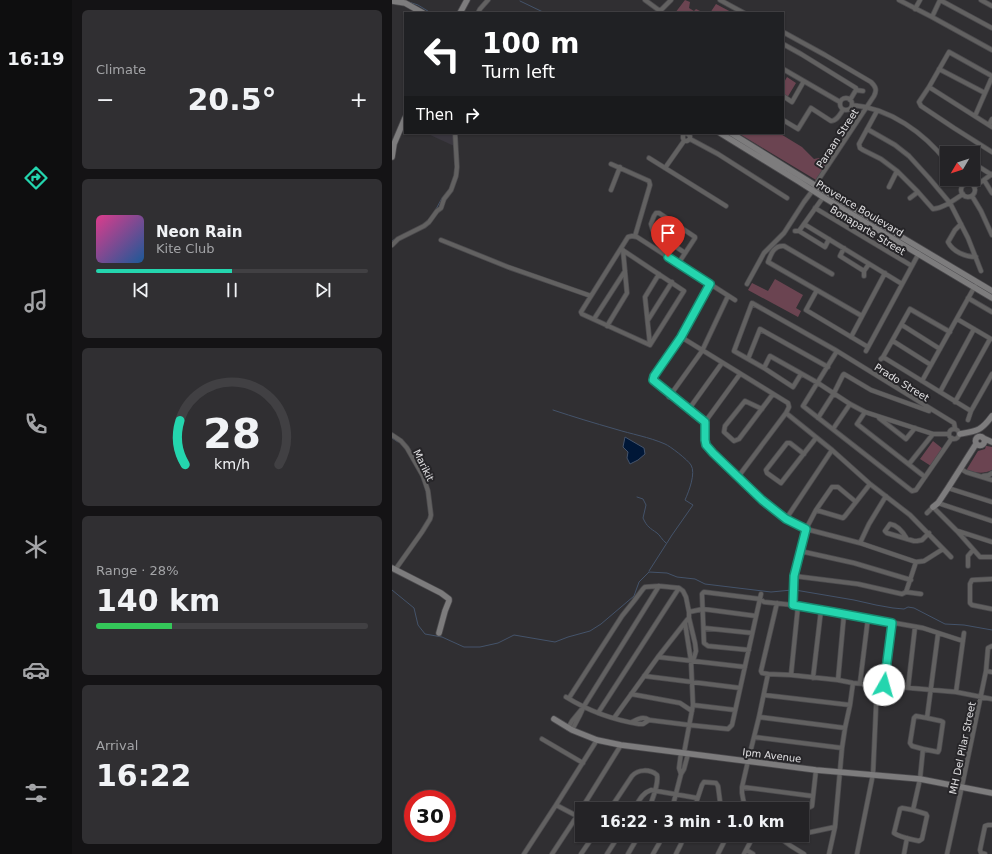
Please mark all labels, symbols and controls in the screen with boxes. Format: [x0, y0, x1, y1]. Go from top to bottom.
text: 100 m [482, 27, 579, 60]
icon: left [416, 28, 468, 80]
text: 16:19 [7, 48, 65, 69]
text: Turn left [482, 61, 555, 82]
text: Climate [96, 62, 146, 77]
text: 20.5° [187, 82, 277, 117]
text: − [96, 87, 114, 112]
text: + [350, 87, 368, 112]
icon: right [461, 104, 483, 126]
text: Then [416, 106, 453, 124]
street label: Paraan Street [814, 107, 861, 170]
north arrow [940, 146, 980, 186]
map controls [940, 146, 980, 186]
icon: directions [22, 164, 50, 192]
street label: Provence Boulevard [814, 178, 905, 239]
street label: Bonaparte Street [828, 204, 907, 257]
pin [651, 216, 685, 257]
icon: arrive [657, 222, 679, 244]
text: Neon Rain [156, 223, 242, 241]
text: Kite Club [156, 241, 215, 256]
icon: previous [130, 279, 152, 301]
icon: pause [221, 279, 243, 301]
icon: next [312, 279, 334, 301]
icon: music [22, 287, 50, 315]
street label: Prado Street [872, 361, 931, 404]
text: 28 [203, 409, 261, 458]
icon: phone [22, 410, 50, 438]
street label: Marikit [411, 447, 436, 483]
text: km/h [214, 456, 250, 472]
icon: climate [22, 533, 50, 561]
text: Range · 28% [96, 563, 179, 578]
text: 140 km [96, 583, 220, 618]
icon: car [22, 656, 50, 684]
position arrow [863, 664, 905, 706]
street label: MH Del Pilar Street [947, 701, 978, 795]
text: Arrival [96, 738, 138, 753]
street label: Ipm Avenue [742, 746, 802, 765]
text: 16:22 [96, 758, 192, 793]
icon: filters [22, 779, 50, 807]
speed limit sign: 30 [404, 790, 456, 842]
text: 16:22 · 3 min · 1.0 km [600, 813, 784, 831]

